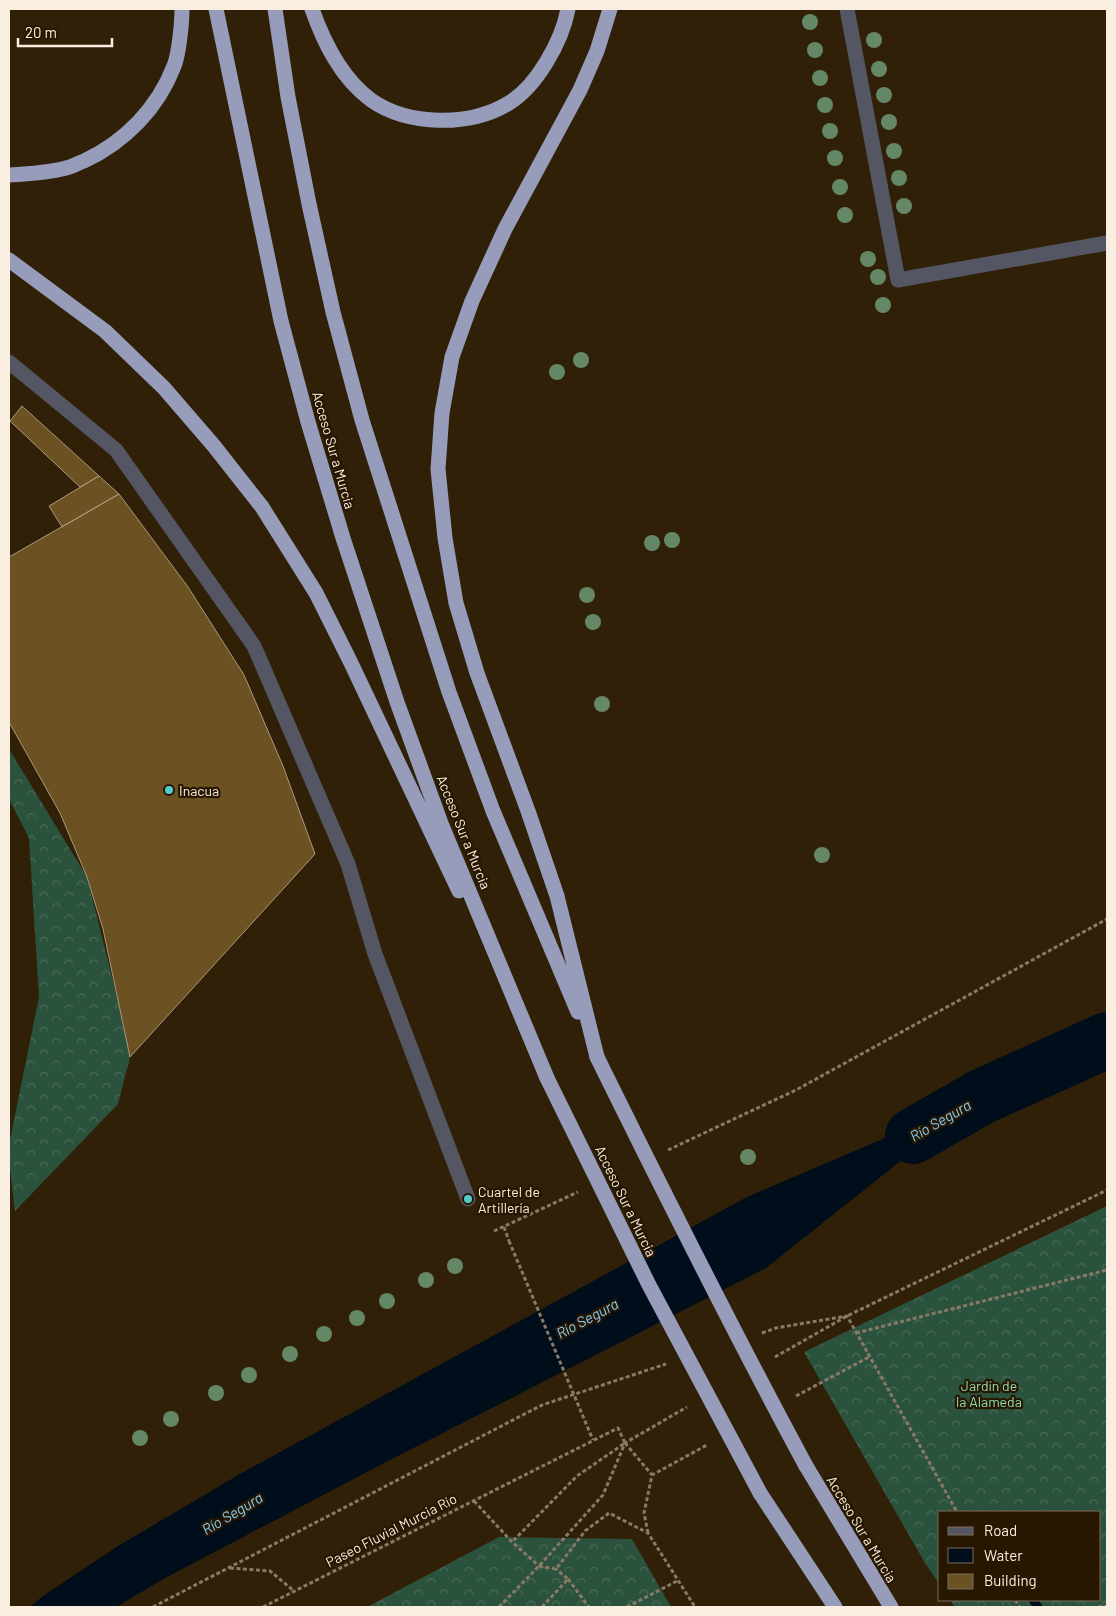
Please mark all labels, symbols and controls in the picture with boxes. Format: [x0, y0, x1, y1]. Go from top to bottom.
scale bar [18, 15, 111, 47]
text: 20 m [25, 23, 57, 41]
street label: Acceso Sur a Murcia [309, 389, 359, 511]
street label: Acceso Sur a Murcia [433, 773, 495, 891]
place label: Inacua [179, 782, 219, 799]
marker: Inacua [163, 784, 175, 796]
water label: Río Segura [906, 1095, 974, 1145]
street label: Acceso Sur a Murcia [592, 1143, 660, 1259]
place label: Cuartel de Artillería [478, 1183, 540, 1216]
marker: Cuartel de Artillería [462, 1193, 474, 1205]
water label: Río Segura [553, 1294, 621, 1342]
park label: Jardín de la Alameda [956, 1377, 1022, 1410]
street label: Acceso Sur a Murcia [823, 1473, 901, 1585]
water label: Río Segura [198, 1488, 266, 1538]
street label: Paseo Fluvial Murcia Río [323, 1490, 459, 1570]
legend [938, 1511, 1101, 1601]
text: Road [984, 1521, 1017, 1539]
text: Water [984, 1546, 1023, 1564]
text: Building [984, 1571, 1037, 1589]

